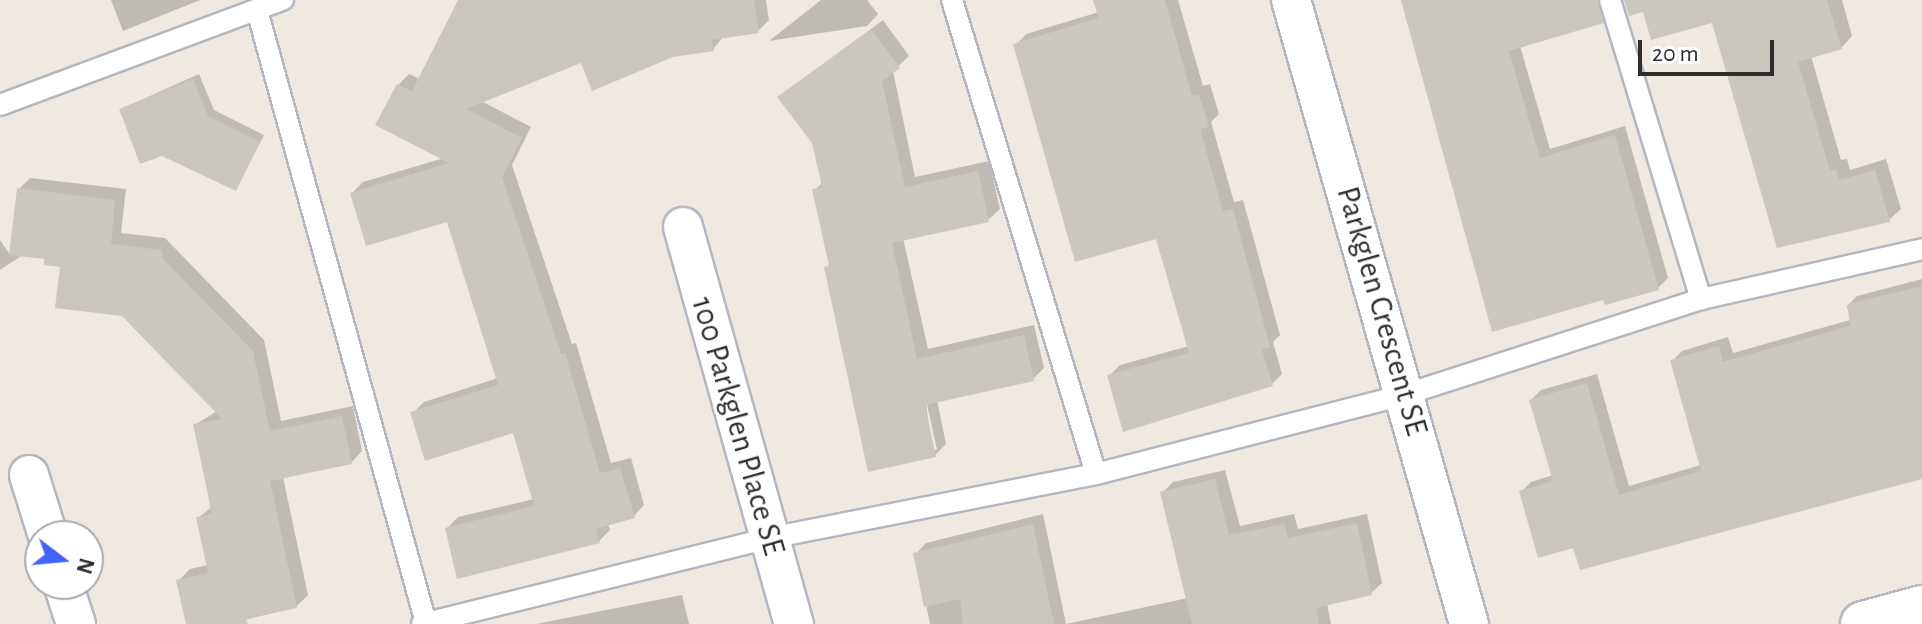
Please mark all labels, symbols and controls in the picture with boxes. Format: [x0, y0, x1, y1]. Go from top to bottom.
scale bar [1642, 24, 1778, 74]
text: 20 m [1652, 42, 1699, 66]
street label: Parkglen Crescent SE [1328, 182, 1436, 440]
street label: 100 Parkglen Place SE [683, 292, 793, 560]
north arrow [24, 520, 104, 600]
text: N [72, 556, 98, 576]

